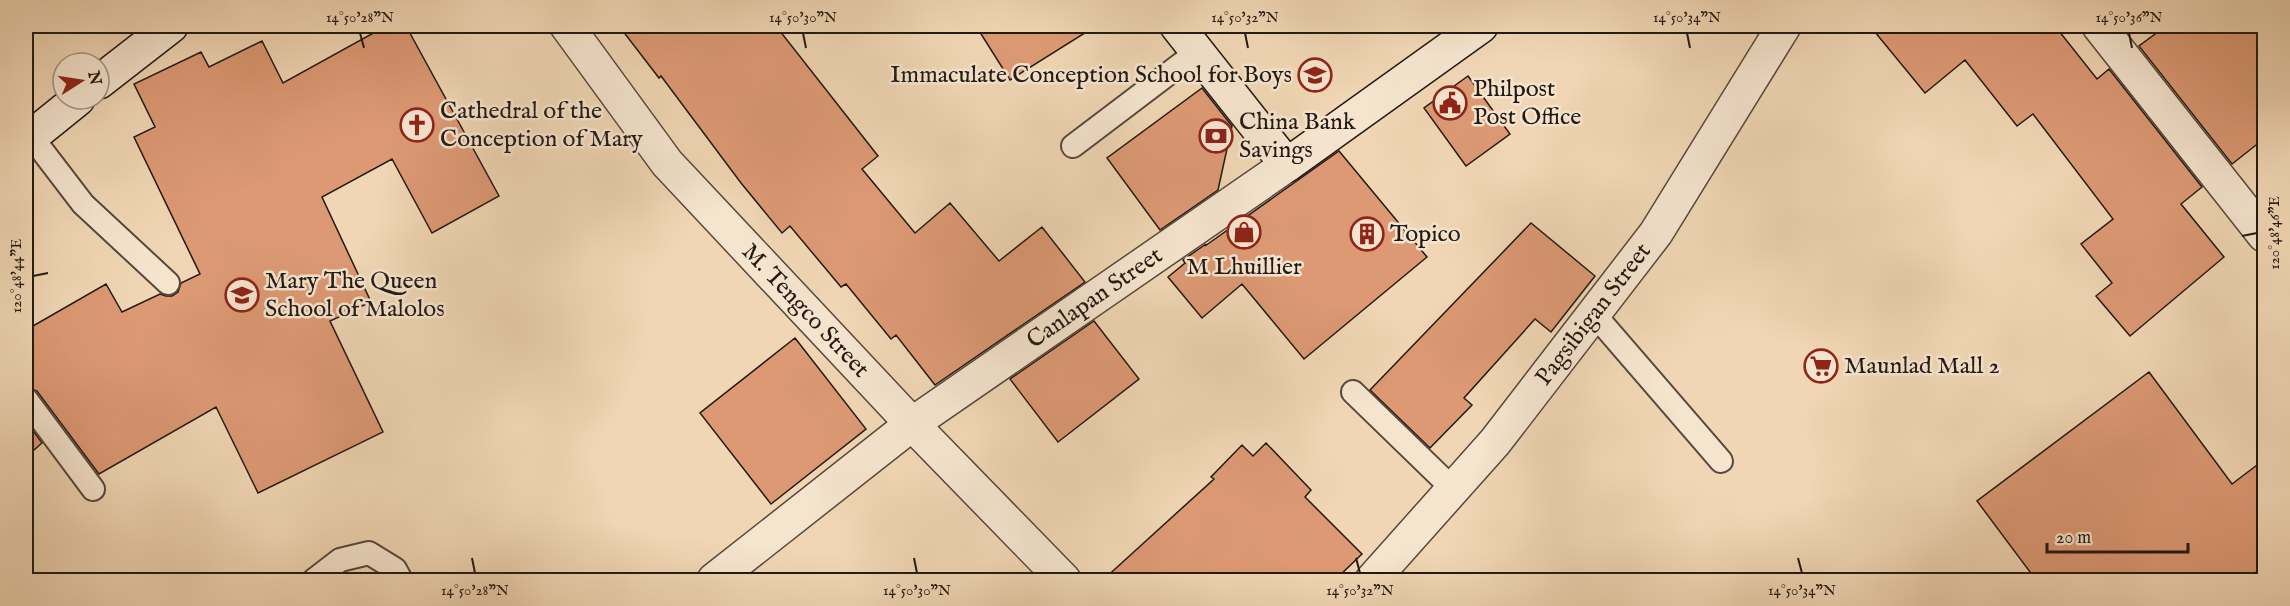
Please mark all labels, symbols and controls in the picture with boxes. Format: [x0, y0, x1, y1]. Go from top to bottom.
text: 14°50'28"N [326, 8, 394, 27]
text: 14°50'30"N [769, 8, 837, 27]
text: 14°50'32"N [1211, 8, 1279, 27]
text: 14°50'34"N [1653, 8, 1721, 27]
text: 14°50'36"N [2096, 8, 2162, 27]
north arrow [51, 51, 111, 111]
school or university icon: Immaculate Conception School for Boys [1297, 57, 1333, 93]
place label: Immaculate Conception School for Boys [890, 60, 1292, 91]
text: N [82, 68, 105, 87]
place label: Philpost Post Office [1473, 74, 1581, 133]
public building icon: Philpost Post Office [1432, 85, 1468, 121]
place label: Cathedral of the Conception of Mary [440, 96, 643, 155]
church icon: Cathedral of the Conception of Mary [399, 107, 435, 143]
place label: China Bank Savings [1239, 107, 1356, 166]
bank icon: China Bank Savings [1198, 118, 1234, 154]
text: 120°48'46"E [2265, 196, 2284, 270]
shop icon: M Lhuillier [1226, 214, 1262, 250]
building icon: Topico [1349, 216, 1385, 252]
place label: Topico [1390, 219, 1461, 250]
street label: M. Tengco Street [735, 237, 876, 384]
street label: Pagsibigan Street [1529, 237, 1658, 392]
text: 120°48'44"E [7, 239, 26, 313]
street label: Canlapan Street [1021, 240, 1169, 356]
place label: M Lhuillier [1186, 252, 1302, 283]
place label: Mary The Queen School of Malolos [265, 266, 445, 325]
school or university icon: Mary The Queen School of Malolos [224, 277, 260, 313]
supermarket icon: Maunlad Mall 2 [1803, 348, 1839, 384]
place label: Maunlad Mall 2 [1844, 351, 2000, 382]
scale bar [2047, 516, 2188, 554]
text: 20 m [2056, 527, 2091, 550]
text: 14°50'28"N [441, 581, 509, 600]
text: 14°50'30"N [883, 581, 951, 600]
text: 14°50'32"N [1326, 581, 1394, 600]
text: 14°50'34"N [1768, 581, 1836, 600]

